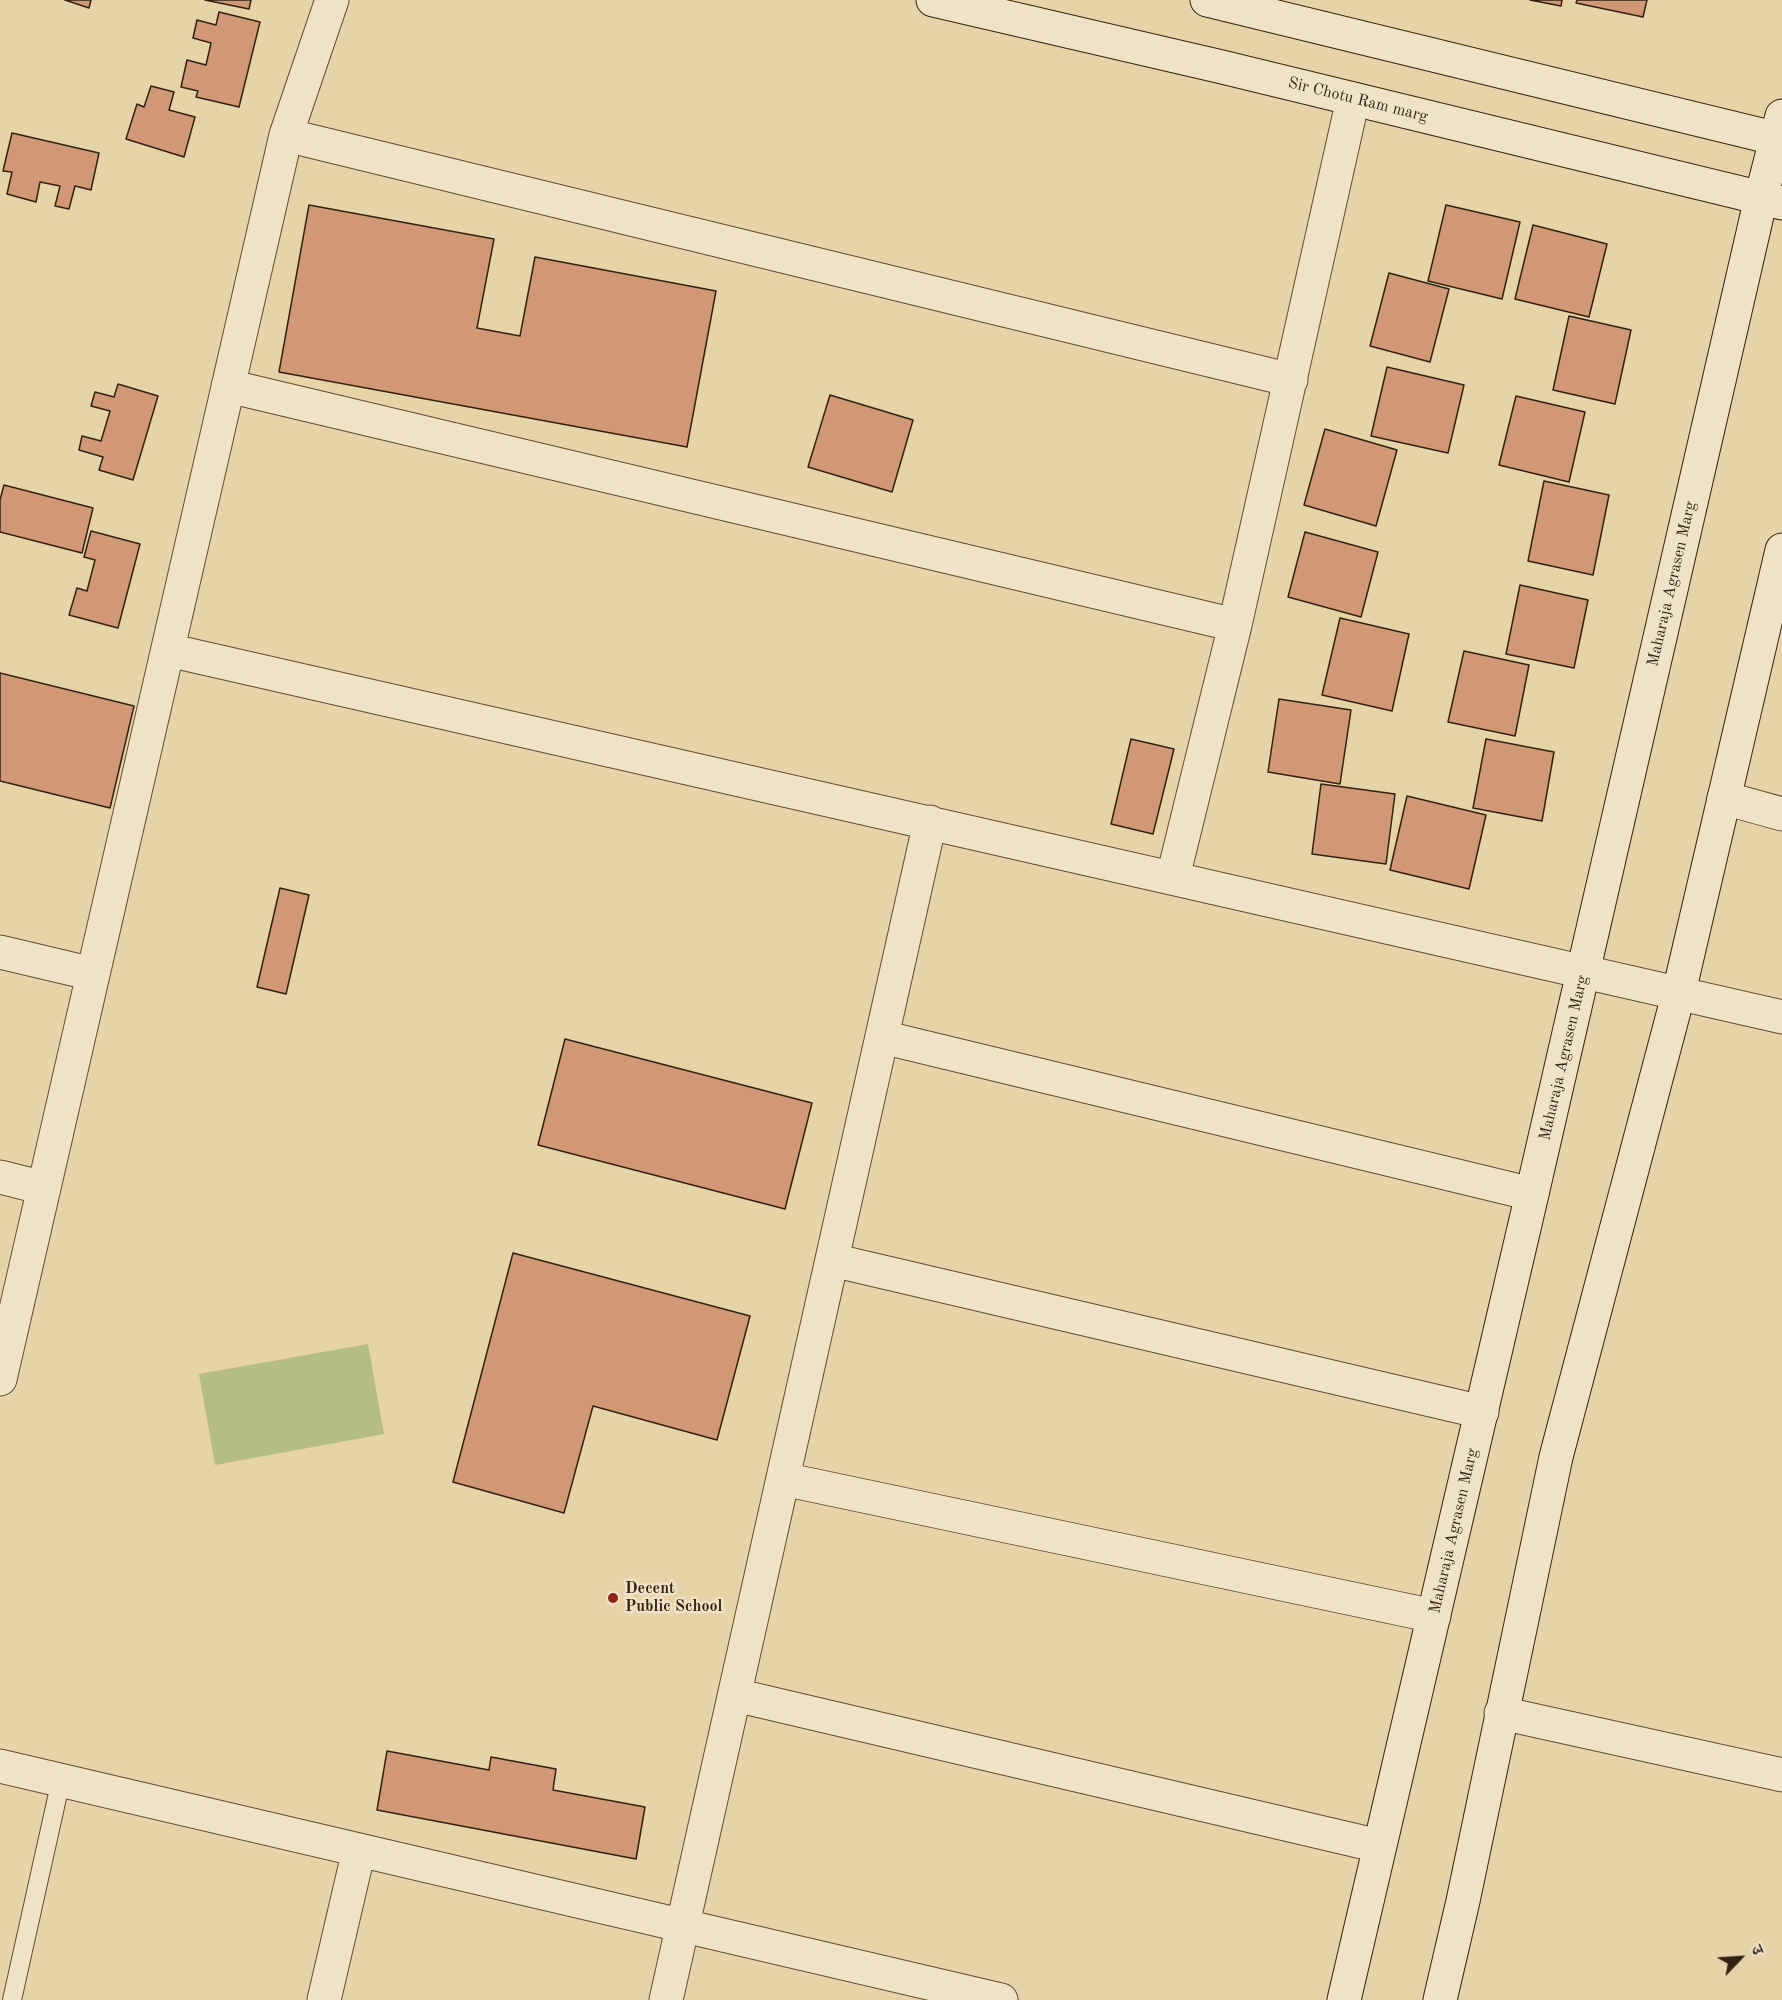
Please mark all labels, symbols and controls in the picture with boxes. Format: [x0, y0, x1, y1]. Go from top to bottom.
street label: Sir Chotu Ram marg [1286, 73, 1430, 127]
street label: Maharaja Agrasen Marg [1644, 499, 1700, 669]
street label: Maharaja Agrasen Marg [1536, 973, 1592, 1143]
street label: Maharaja Agrasen Marg [1426, 1446, 1482, 1616]
place label: Decent Public School [625, 1579, 723, 1617]
marker: Decent Public School [606, 1591, 620, 1605]
north arrow [1710, 1928, 1770, 1988]
text: उ [1747, 1943, 1765, 1957]

